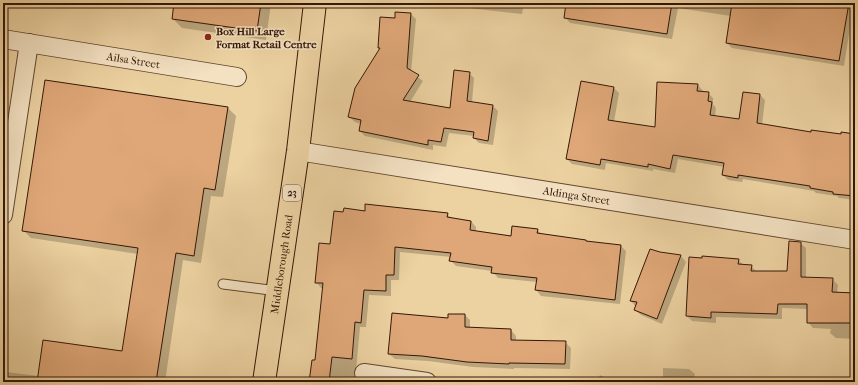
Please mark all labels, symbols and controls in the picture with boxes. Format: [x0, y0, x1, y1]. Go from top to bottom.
place label: Box Hill Large Format Retail Centre [215, 25, 317, 51]
marker: Box Hill Large Format Retail Centre [203, 32, 213, 42]
street label: Ailsa Street [105, 49, 161, 71]
street label: Aldinga Street [541, 184, 611, 207]
road number: 23 [283, 185, 301, 201]
street label: Middleborough Road [268, 213, 295, 315]

